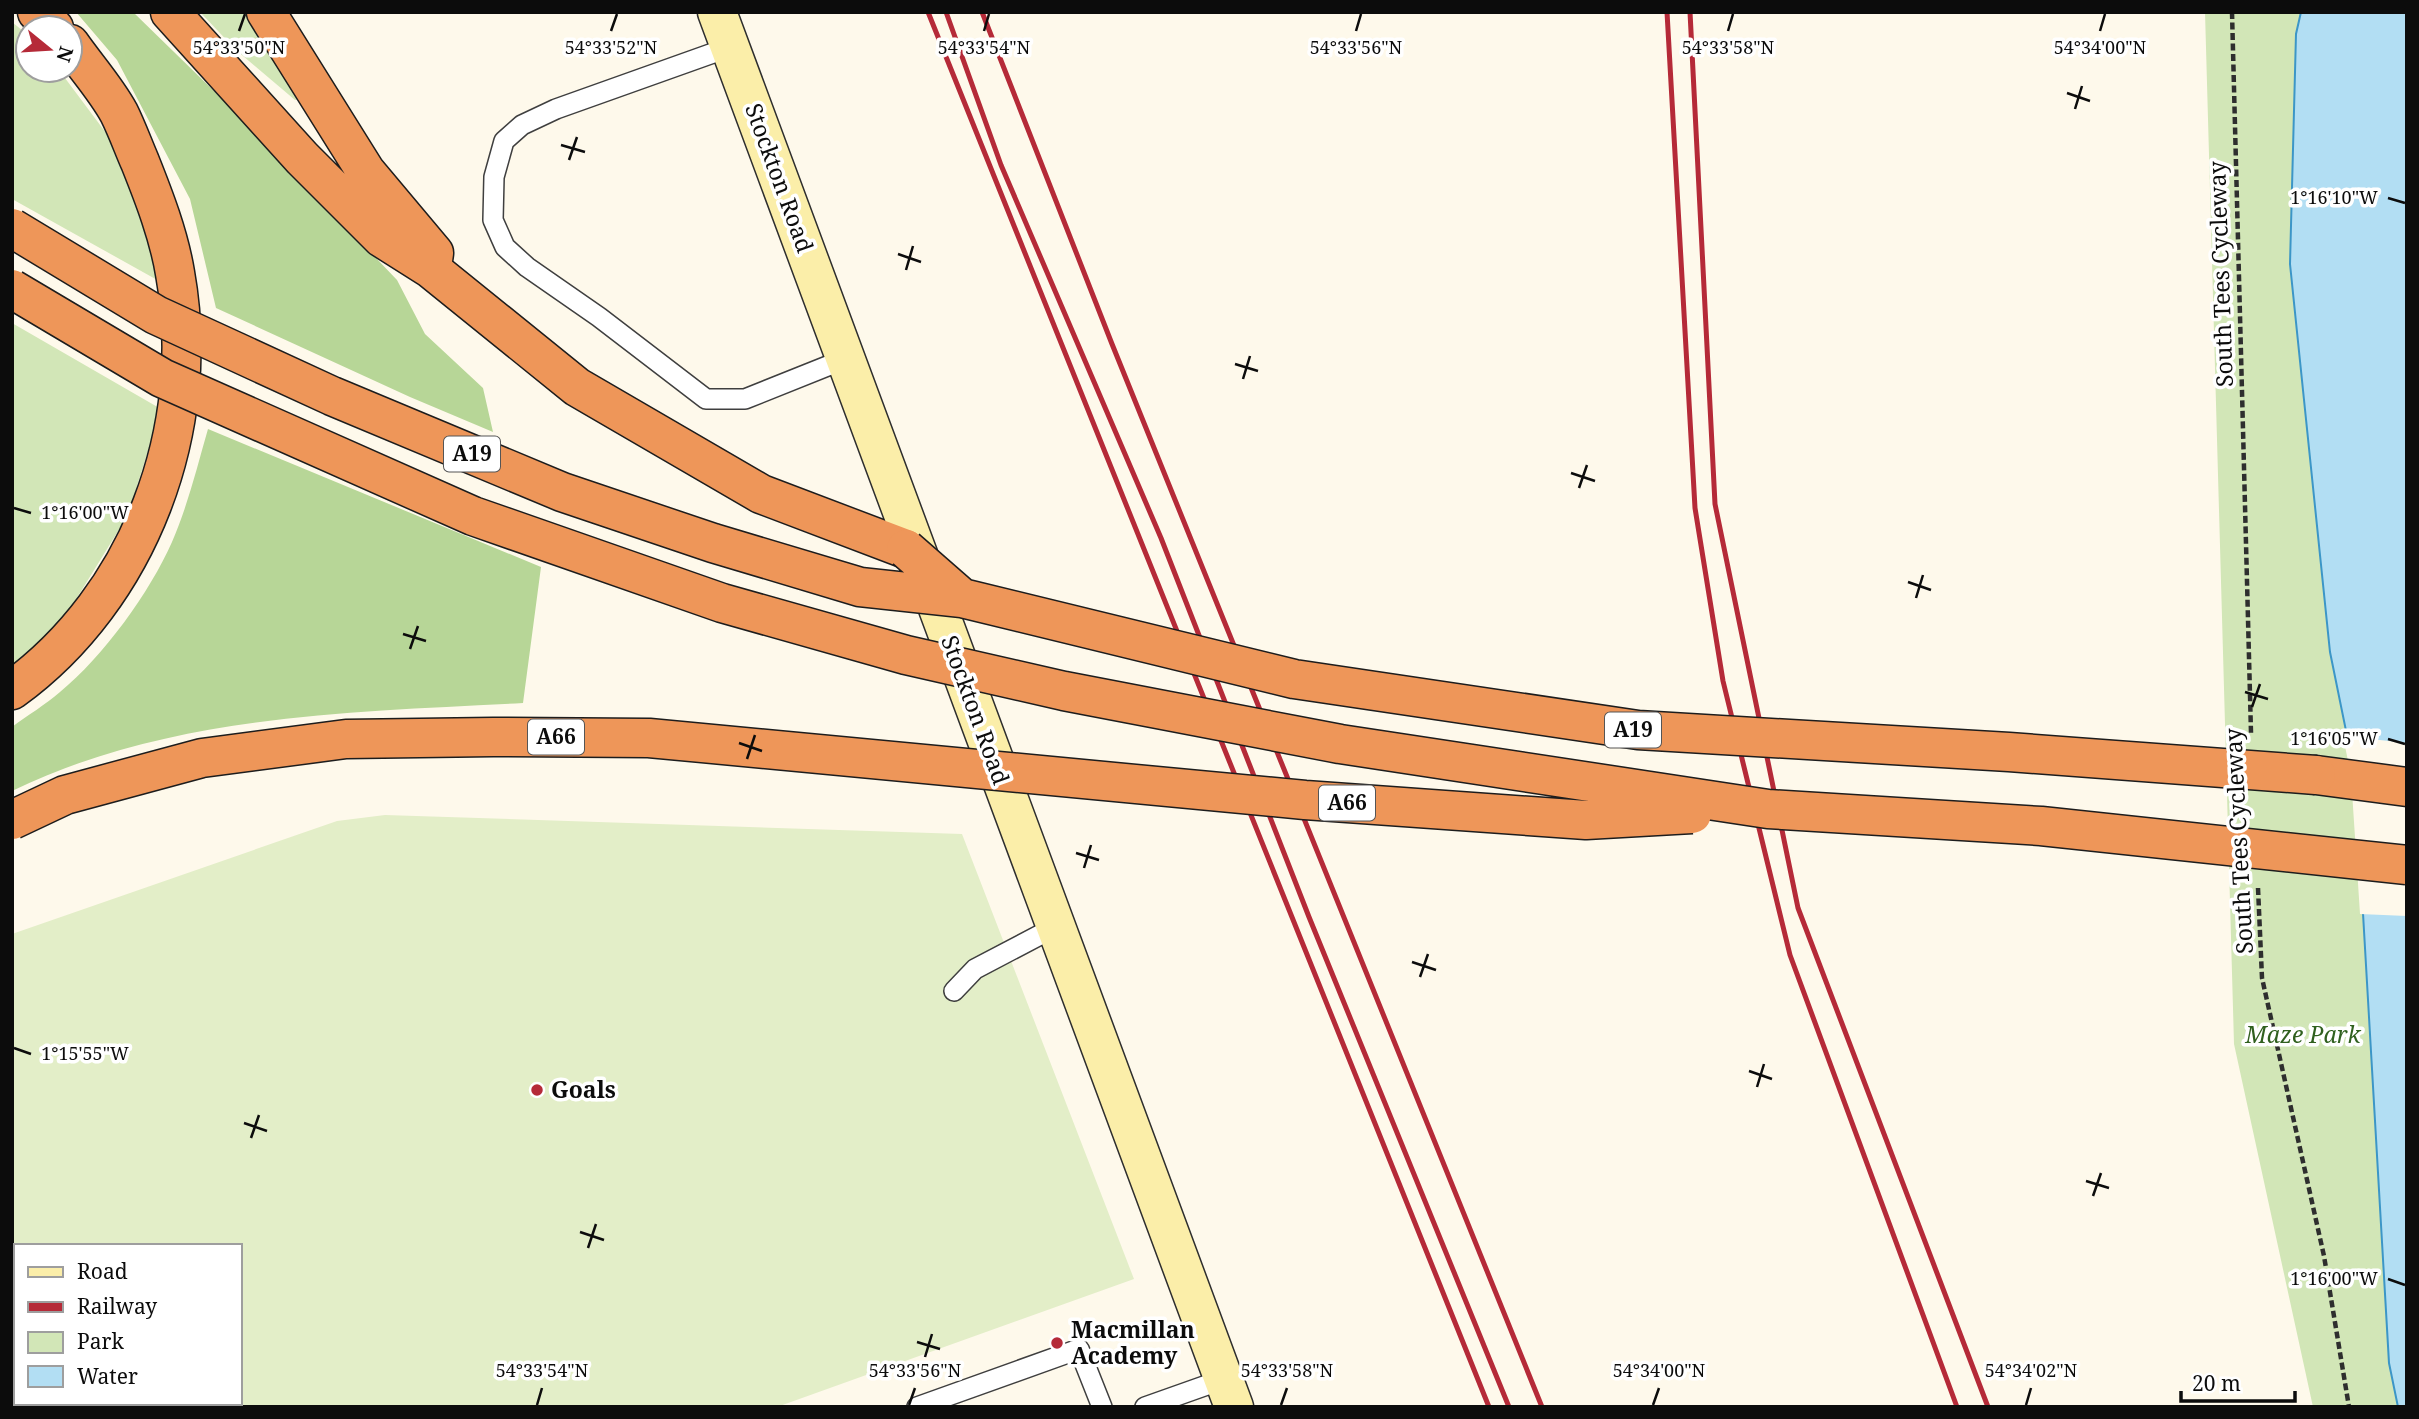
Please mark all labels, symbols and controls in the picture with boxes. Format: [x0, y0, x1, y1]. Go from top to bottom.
north arrow [14, 14, 84, 84]
text: 54°33'50"N [193, 35, 286, 59]
text: 54°33'52"N [565, 35, 658, 59]
text: 54°33'54"N [938, 35, 1031, 59]
text: 54°33'56"N [1310, 35, 1403, 59]
text: 54°33'58"N [1682, 35, 1775, 59]
text: 54°34'00"N [2054, 35, 2147, 59]
text: N [50, 43, 80, 65]
street label: Stockton Road [738, 99, 822, 257]
street label: South Tees Cycleway [2200, 160, 2240, 388]
text: 1°16'10"W [2290, 185, 2378, 209]
road number: A19 [444, 436, 500, 472]
text: 1°16'00"W [41, 500, 129, 524]
street label: Stockton Road [934, 631, 1018, 789]
road number: A19 [1605, 712, 1661, 748]
road number: A66 [528, 720, 584, 754]
text: 1°16'05"W [2290, 726, 2378, 750]
street label: South Tees Cycleway [2216, 727, 2260, 955]
road number: A66 [1319, 786, 1375, 820]
park label: Maze Park [2244, 1018, 2362, 1050]
text: 1°15'55"W [41, 1041, 129, 1065]
place label: Goals [551, 1073, 616, 1105]
marker: Goals [529, 1082, 545, 1098]
legend [14, 1244, 242, 1405]
text: Road [77, 1257, 128, 1285]
text: 1°16'00"W [2290, 1266, 2378, 1290]
text: Railway [77, 1292, 157, 1320]
place label: Macmillan Academy [1071, 1313, 1195, 1371]
text: Park [77, 1327, 124, 1355]
marker: Macmillan Academy [1049, 1335, 1065, 1351]
text: 54°33'54"N [496, 1358, 589, 1382]
text: 54°33'56"N [869, 1358, 962, 1382]
text: 54°33'58"N [1241, 1358, 1334, 1382]
text: 54°34'00"N [1613, 1358, 1706, 1382]
text: 54°34'02"N [1985, 1358, 2078, 1382]
scale bar [2181, 1360, 2295, 1404]
text: Water [77, 1362, 138, 1390]
text: 20 m [2192, 1369, 2241, 1397]

